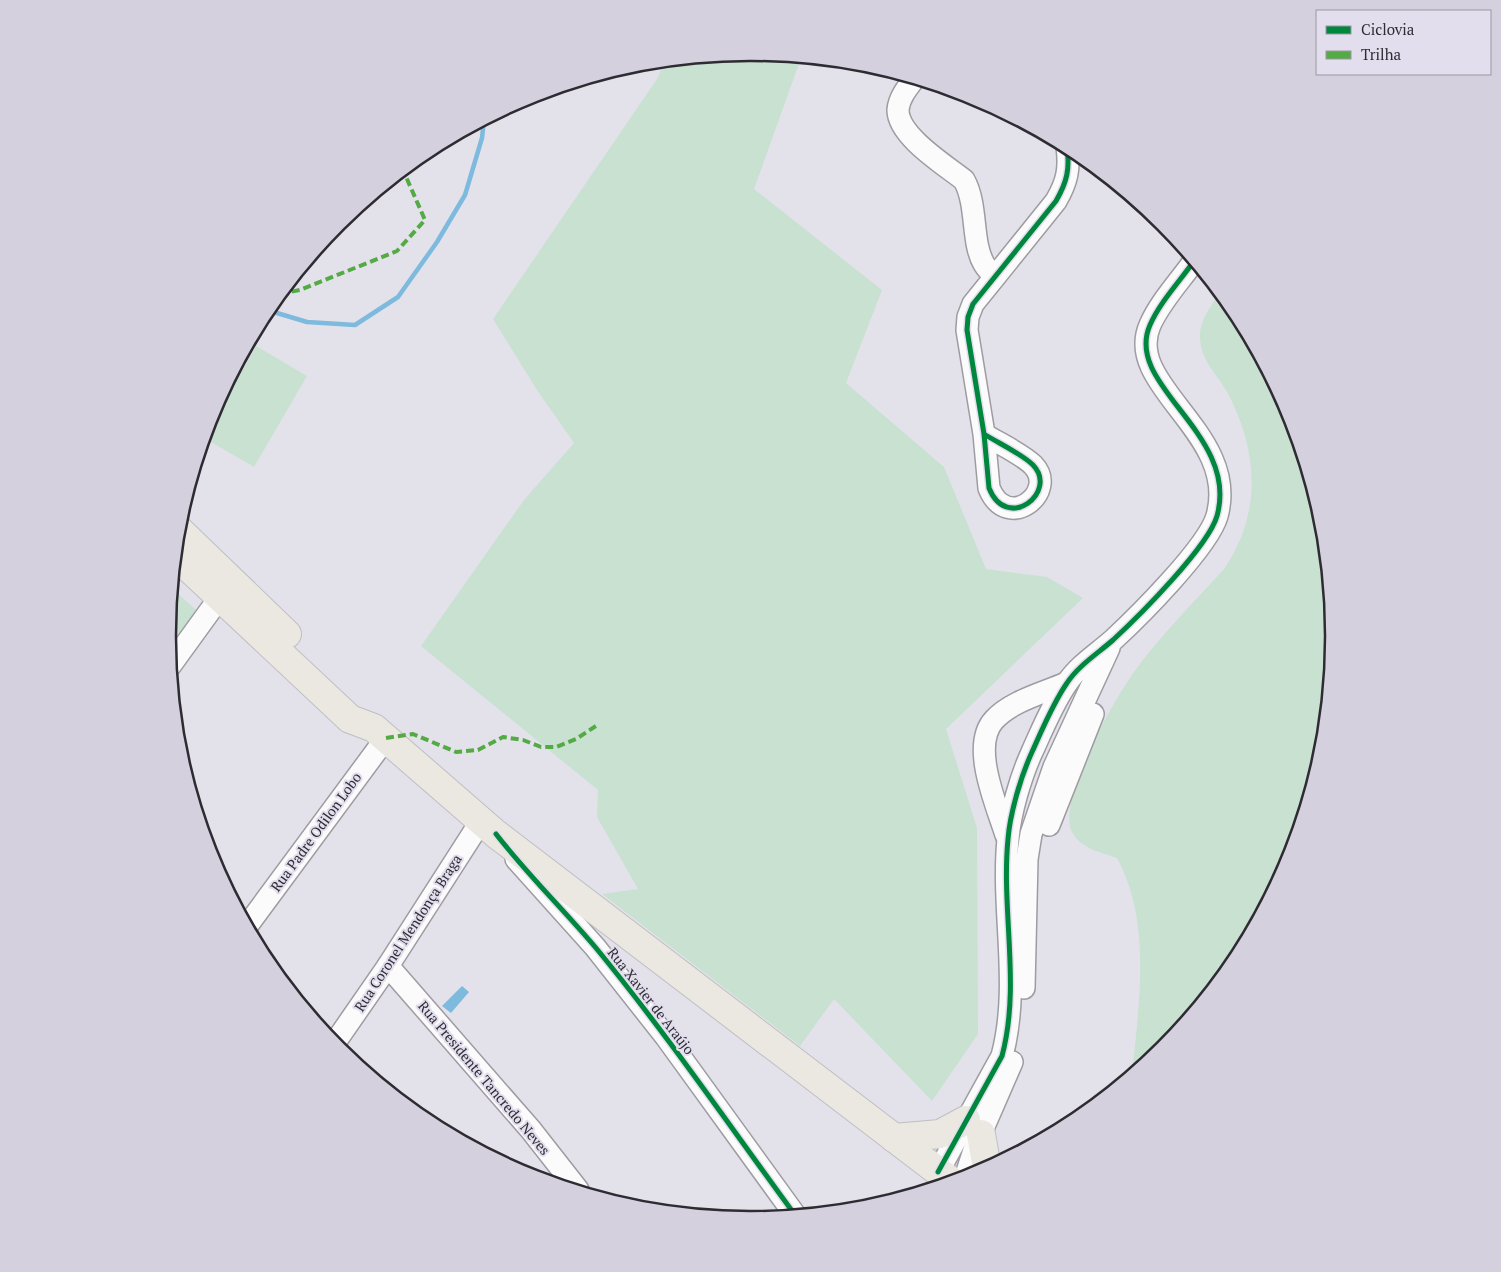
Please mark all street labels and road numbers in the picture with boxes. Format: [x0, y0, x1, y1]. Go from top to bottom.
street label: Rua Padre Odilon Lobo [266, 768, 366, 895]
street label: Rua Coronel Mendonça Braga [350, 851, 466, 1015]
street label: Rua Xavier de Araújo [604, 943, 699, 1058]
street label: Rua Presidente Tancredo Neves [414, 997, 555, 1159]

